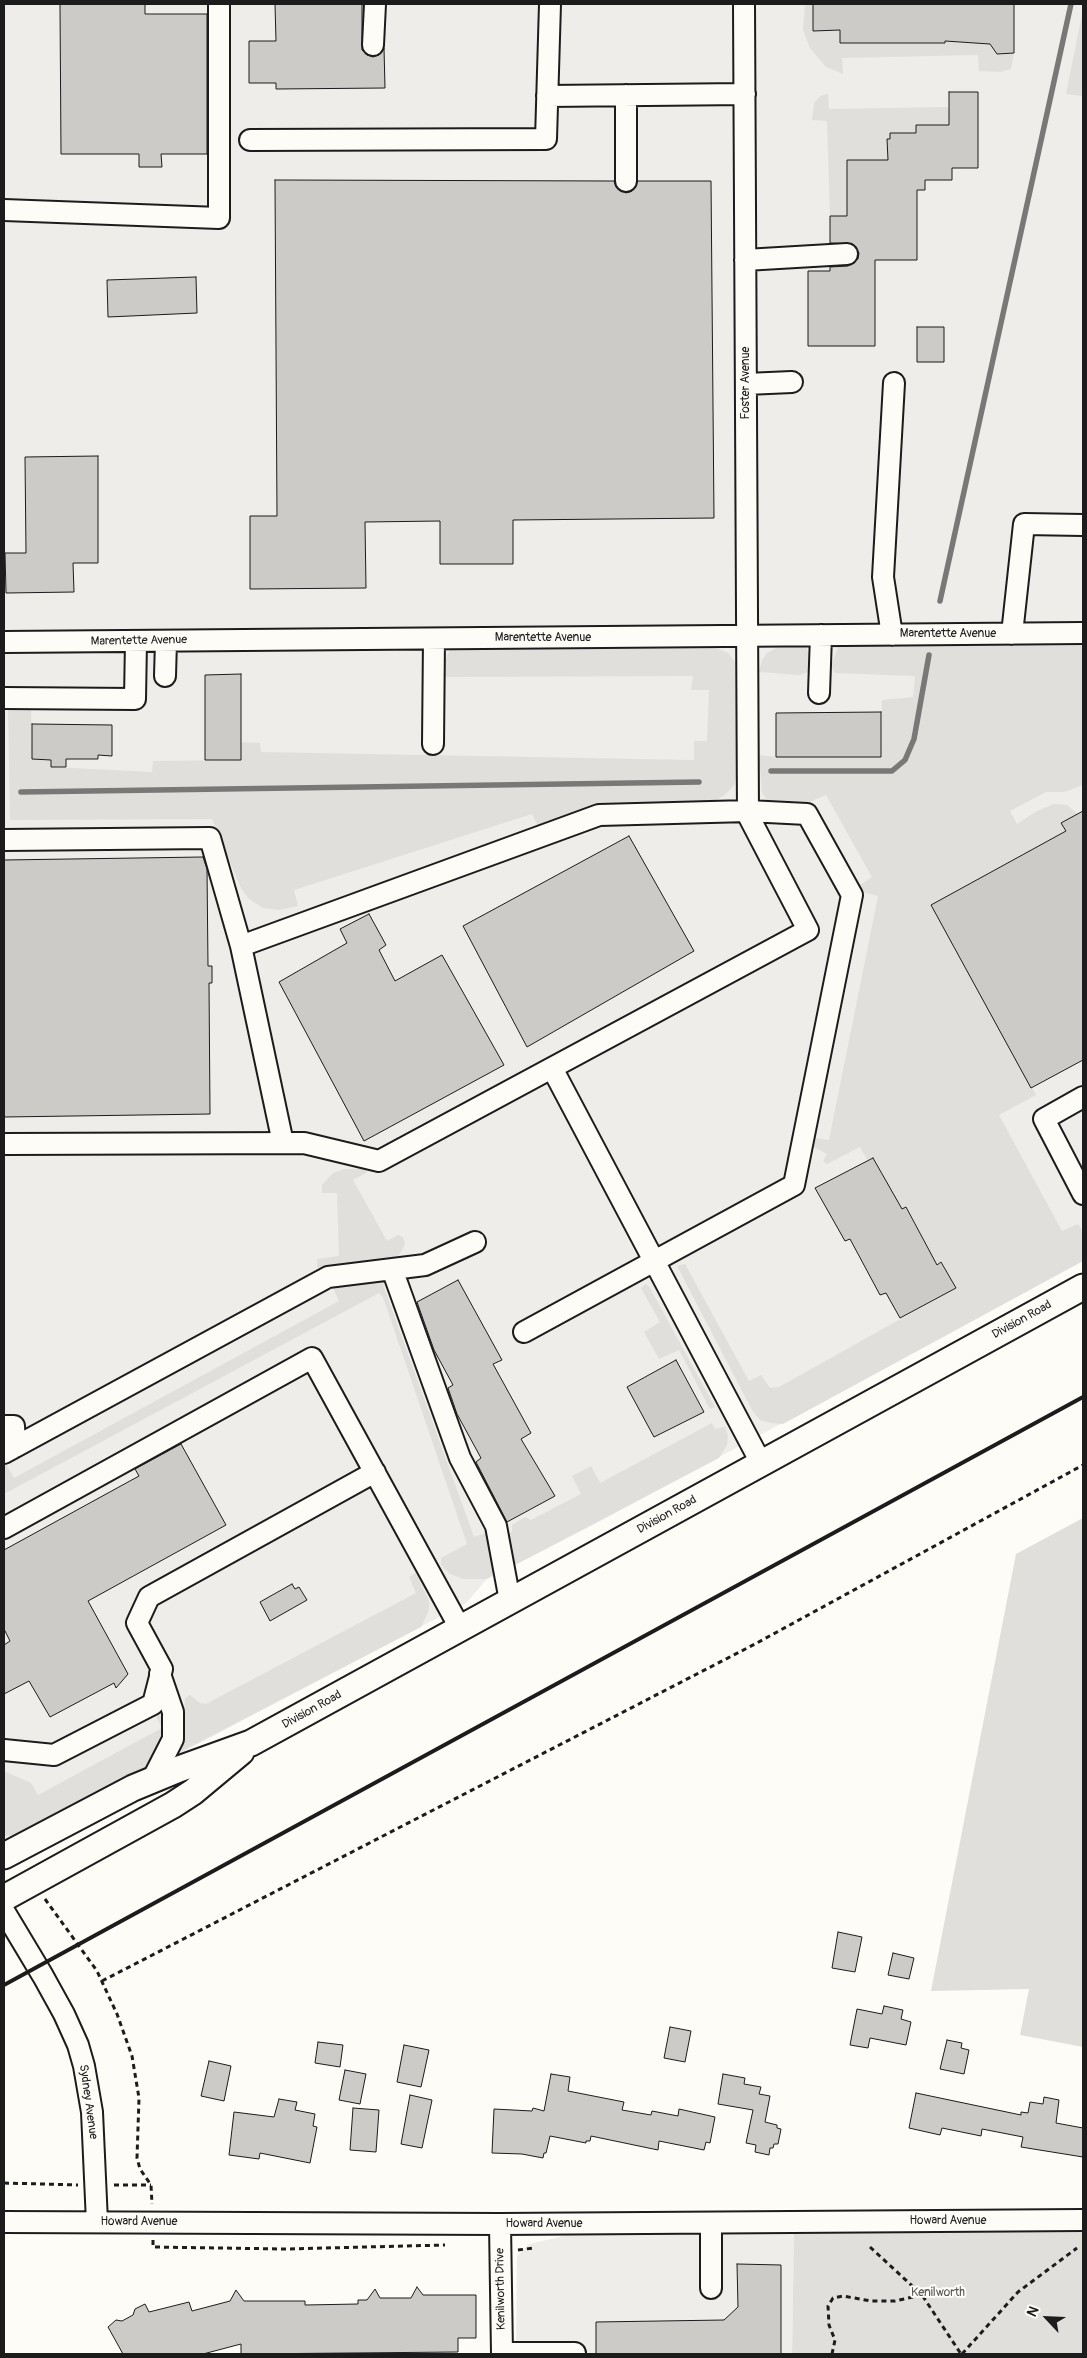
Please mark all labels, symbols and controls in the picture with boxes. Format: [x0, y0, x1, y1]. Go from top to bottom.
street label: Foster Avenue [739, 347, 753, 419]
street label: Marentette Avenue [900, 627, 996, 641]
street label: Marentette Avenue [495, 631, 591, 645]
street label: Marentette Avenue [91, 633, 187, 649]
street label: Division Road [990, 1298, 1054, 1342]
street label: Division Road [635, 1493, 699, 1537]
street label: Division Road [280, 1688, 344, 1732]
street label: Sydney Avenue [76, 2064, 100, 2140]
street label: Howard Avenue [909, 2214, 987, 2228]
street label: Howard Avenue [100, 2215, 178, 2229]
street label: Howard Avenue [505, 2217, 583, 2231]
street label: Kenilworth Drive [493, 2248, 509, 2330]
park label: Kenilworth [911, 2286, 965, 2300]
north arrow [1022, 2293, 1072, 2343]
text: N [1023, 2304, 1043, 2319]

